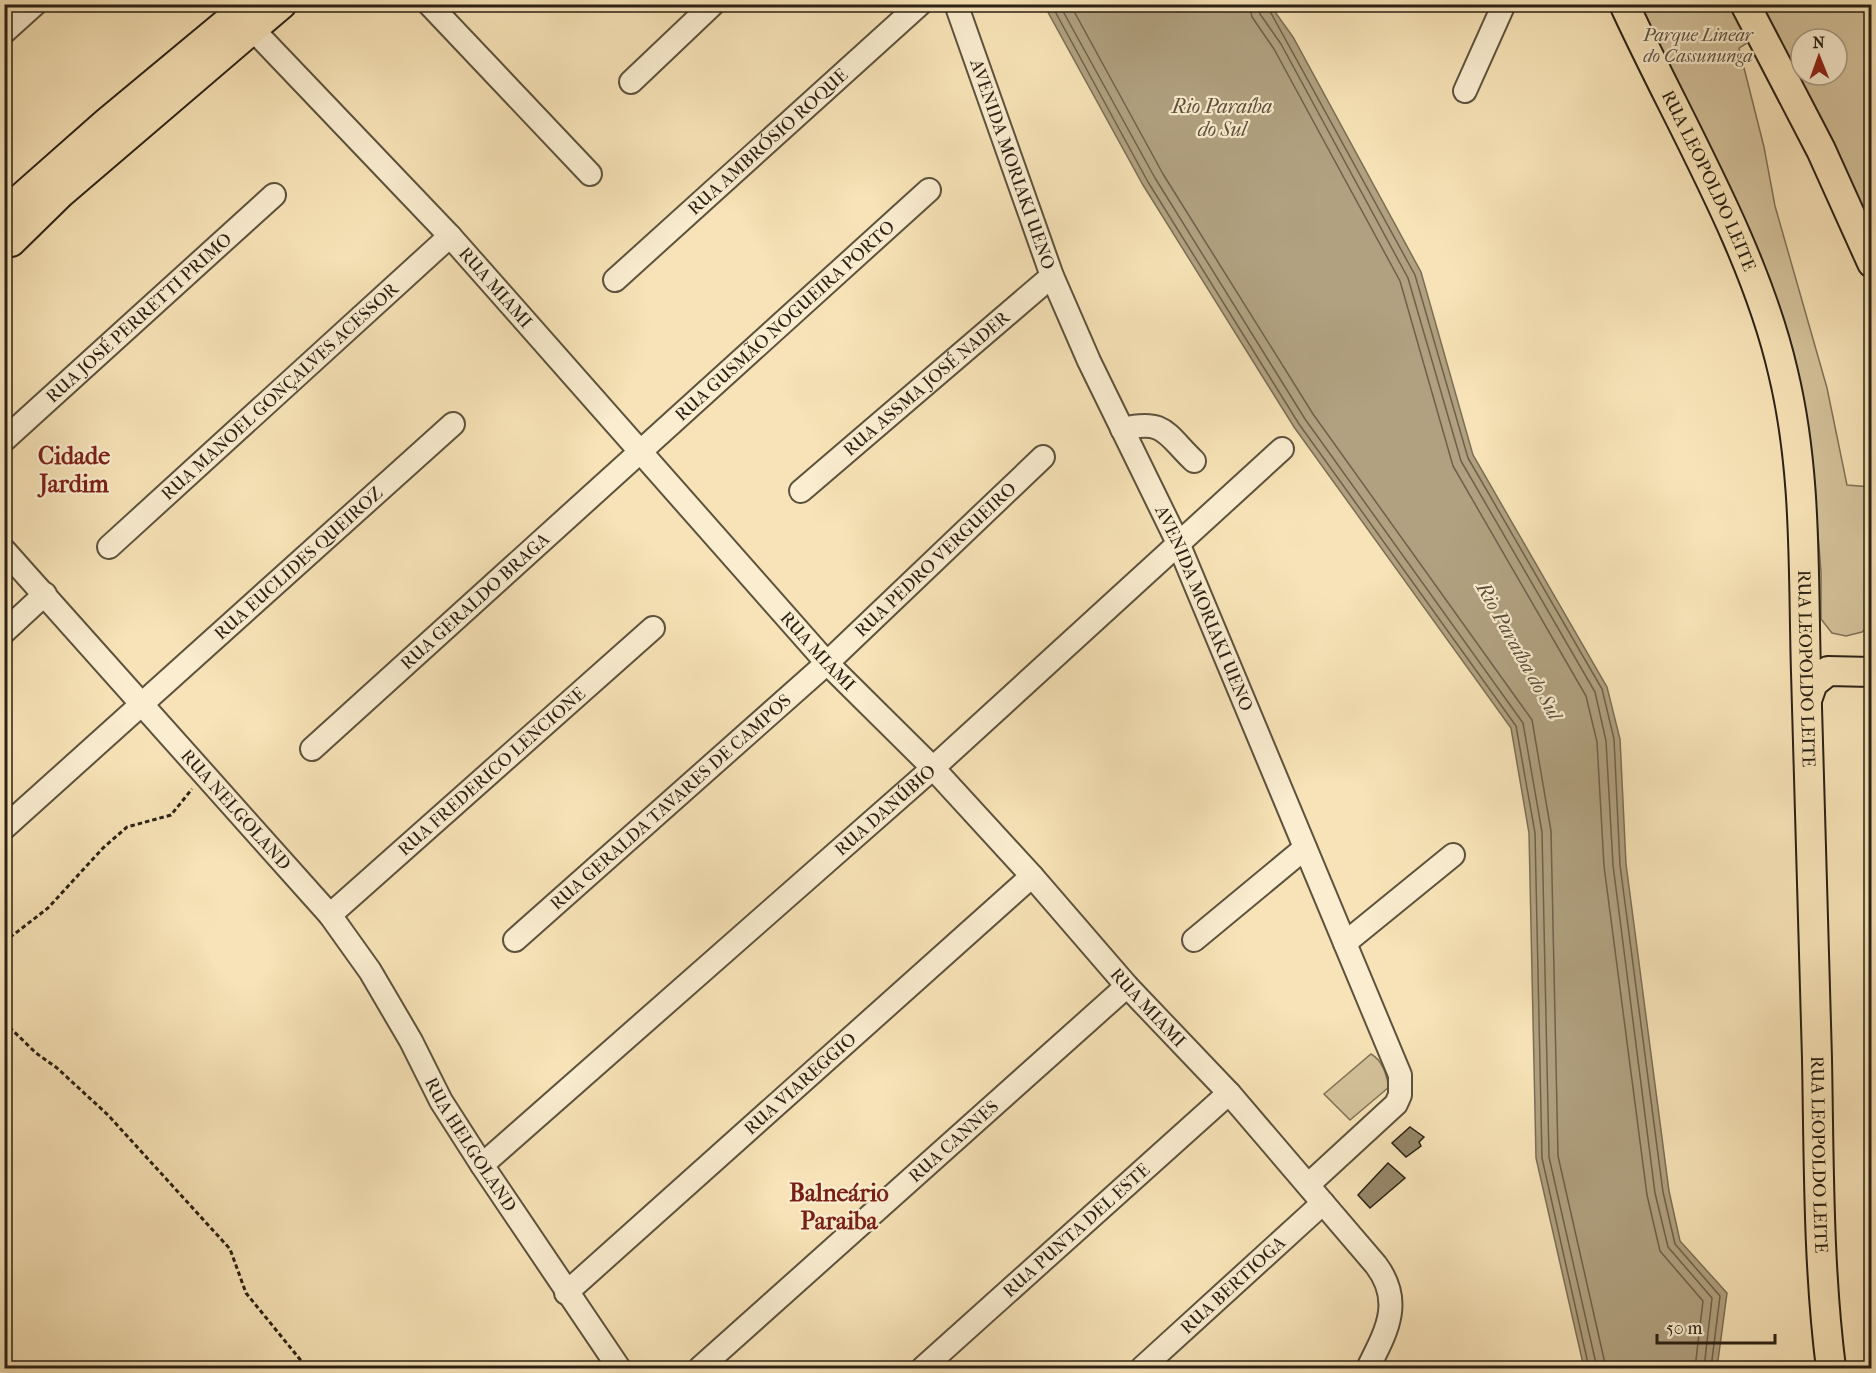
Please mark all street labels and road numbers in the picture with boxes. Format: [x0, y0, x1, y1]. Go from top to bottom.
street label: AVENIDA MORIAKI UENO [965, 55, 1059, 272]
street label: RUA AMBRÓSIO ROQUE [684, 64, 852, 219]
street label: RUA LEOPOLDO LEITE [1657, 87, 1760, 274]
street label: RUA GUSMÃO NOGUEIRA PORTO [671, 216, 899, 425]
street label: RUA JOSÉ PERRETTI PRIMO [42, 228, 236, 407]
street label: RUA MIAMI [454, 243, 537, 332]
street label: RUA MANOEL GONÇALVES ACESSOR [157, 278, 403, 505]
street label: RUA ASSMA JOSÉ NADER [839, 306, 1014, 461]
street label: RUA PEDRO VERGUEIRO [850, 478, 1020, 641]
street label: RUA EUCLIDES QUEIROZ [210, 482, 387, 644]
street label: AVENIDA MORIAKI UENO [1150, 501, 1257, 714]
street label: RUA GERALDO BRAGA [396, 528, 554, 674]
street label: RUA LEOPOLDO LEITE [1794, 570, 1819, 768]
street label: RUA MIAMI [776, 607, 860, 695]
street label: RUA FREDERICO LENCIONE [394, 683, 589, 860]
street label: RUA GERALDA TAVARES DE CAMPOS [546, 689, 795, 914]
street label: RUA NELGOLAND [177, 745, 295, 874]
street label: RUA DANÚBIO [830, 760, 940, 860]
street label: RUA MIAMI [1106, 964, 1190, 1051]
street label: RUA VIAREGGIO [740, 1028, 860, 1139]
street label: RUA LEOPOLDO LEITE [1806, 1056, 1832, 1254]
street label: RUA HELGOLAND [420, 1074, 521, 1216]
street label: RUA CANNES [904, 1096, 1003, 1187]
street label: RUA PUNTA DEL ESTE [998, 1159, 1154, 1302]
street label: RUA BERTIOGA [1176, 1232, 1290, 1338]

